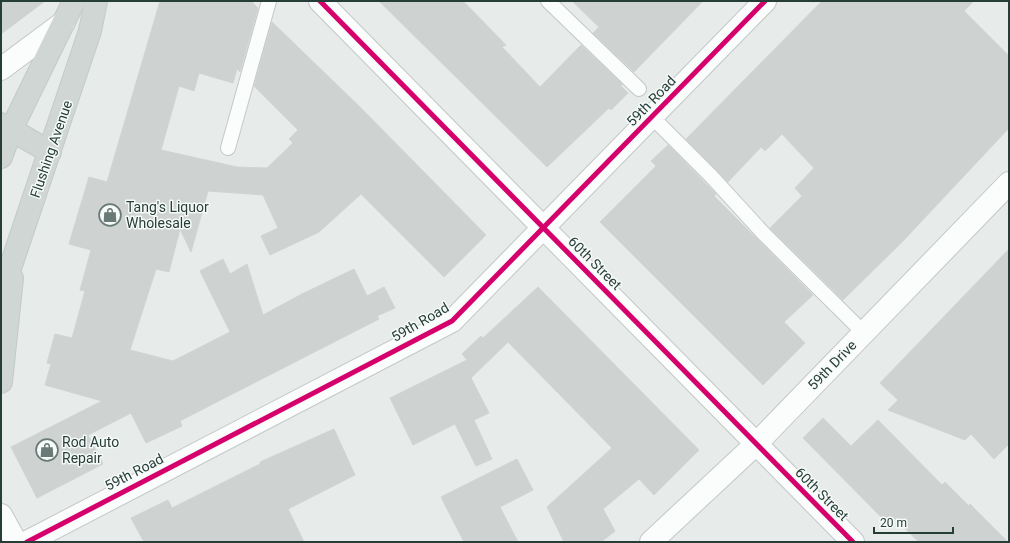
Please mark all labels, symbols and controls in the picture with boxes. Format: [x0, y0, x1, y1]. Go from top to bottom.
street label: 59th Road [623, 73, 679, 129]
street label: Flushing Avenue [27, 98, 75, 200]
place label: Tang's Liquor Wholesale [126, 199, 209, 231]
shop icon: Tang's Liquor Wholesale [97, 202, 123, 228]
street label: 60th Street [565, 233, 625, 293]
street label: 59th Road [388, 299, 452, 345]
street label: 59th Drive [804, 337, 860, 393]
place label: Rod Auto Repair [62, 434, 119, 466]
shop icon: Rod Auto Repair [34, 437, 60, 463]
street label: 59th Road [102, 450, 166, 494]
street label: 60th Street [792, 464, 852, 524]
scale bar [874, 509, 953, 535]
text: 20 m [880, 516, 907, 530]

